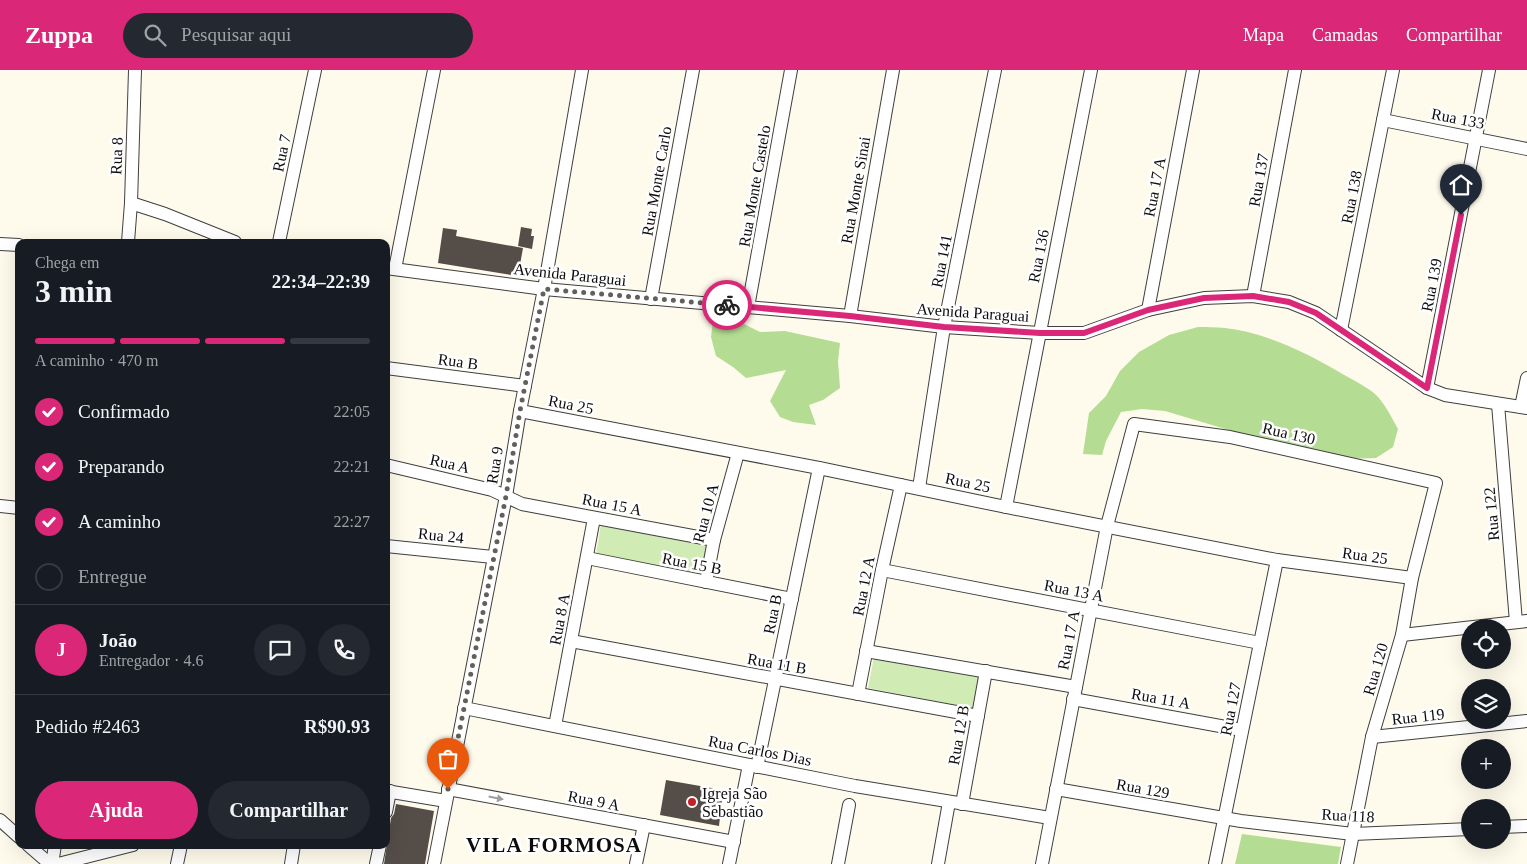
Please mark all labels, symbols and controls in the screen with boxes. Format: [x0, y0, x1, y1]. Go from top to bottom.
search box [123, 13, 473, 58]
icon: search [141, 21, 169, 49]
text: Zuppa [25, 22, 93, 48]
text: Pesquisar aqui [181, 24, 291, 45]
text: Mapa [1243, 25, 1284, 45]
text: Camadas [1312, 25, 1378, 45]
text: Compartilhar [1406, 25, 1502, 45]
street label: Rua 133 [1430, 105, 1486, 132]
street label: Rua Monte Castelo [735, 124, 774, 248]
street label: Rua Monte Carlo [638, 125, 675, 237]
street label: Rua 7 [269, 133, 294, 173]
street label: Rua Monte Sinai [838, 135, 873, 245]
street label: Rua 8 [107, 137, 126, 175]
street label: Rua 137 [1245, 152, 1272, 208]
street label: Rua 17 A [1140, 155, 1169, 218]
pin [1440, 164, 1482, 215]
street label: Rua 138 [1338, 169, 1365, 225]
icon: home [1447, 171, 1475, 199]
street label: Rua 136 [1025, 228, 1052, 284]
street label: Rua 141 [928, 233, 955, 289]
text: Chega em [35, 254, 99, 271]
street label: Rua 139 [1418, 257, 1445, 313]
street label: Avenida Paraguai [513, 260, 628, 290]
text: 22:34–22:39 [272, 271, 370, 292]
text: 3 min [35, 273, 112, 309]
courier [702, 280, 752, 330]
icon: bike [713, 291, 741, 319]
street label: Avenida Paraguai [916, 300, 1030, 326]
street label: Rua B [437, 350, 479, 373]
text: A caminho · 470 m [35, 352, 159, 369]
street label: Rua 25 [547, 392, 595, 417]
icon: check [35, 398, 63, 426]
text: Confirmado [78, 401, 170, 422]
text: 22:05 [334, 403, 370, 420]
street label: Rua 130 [1261, 419, 1317, 448]
street label: Rua 9 [483, 445, 506, 485]
street label: Rua A [428, 451, 472, 476]
icon: check [35, 453, 63, 481]
text: Preparando [78, 456, 165, 477]
text: 22:21 [334, 458, 370, 475]
street label: Rua 25 [944, 469, 992, 496]
street label: Rua 10 A [689, 481, 722, 545]
street label: Rua 122 [1481, 486, 1502, 541]
street label: Rua 15 A [581, 490, 644, 519]
icon: check [35, 508, 63, 536]
text: A caminho [78, 511, 161, 532]
text: 22:27 [334, 513, 370, 530]
street label: Rua 24 [417, 525, 465, 546]
street label: Rua 25 [1341, 544, 1389, 567]
street label: Rua 15 B [661, 549, 723, 578]
street label: Rua 12 A [849, 554, 878, 617]
text: Entregue [78, 566, 147, 587]
street label: Rua 13 A [1043, 576, 1106, 605]
street label: Rua 8 A [546, 591, 573, 646]
street label: Rua B [760, 593, 785, 636]
street label: Rua 17 A [1054, 608, 1083, 671]
map controls [1461, 619, 1511, 849]
button: locate [1461, 619, 1511, 669]
button: chat [254, 624, 306, 676]
button: phone [318, 624, 370, 676]
text: João [99, 630, 137, 651]
text: J [56, 639, 66, 660]
street label: Rua 120 [1360, 641, 1391, 697]
street label: Rua 11 B [746, 650, 808, 677]
text: Entregador · 4.6 [99, 652, 203, 669]
button: layers [1461, 679, 1511, 729]
street label: Rua 127 [1217, 681, 1244, 737]
street label: Rua 11 A [1130, 685, 1192, 712]
street label: Rua 12 B [945, 704, 972, 766]
street label: Rua 119 [1391, 705, 1445, 728]
text: Pedido #2463 [35, 716, 140, 737]
text: R$90.93 [304, 716, 370, 737]
street label: Rua Carlos Dias [707, 732, 813, 769]
pin [427, 738, 469, 789]
button: + [1461, 739, 1511, 789]
icon: bag [434, 745, 462, 773]
street label: Rua 129 [1115, 775, 1171, 802]
button: Ajuda [35, 781, 198, 839]
button: Compartilhar [208, 781, 370, 839]
place label: Igreja São Sebastião [702, 785, 767, 820]
street label: Rua 9 A [567, 787, 622, 814]
one-way arrow [489, 794, 504, 802]
marker: Igreja São Sebastião [686, 796, 698, 808]
button: − [1461, 799, 1511, 849]
street label: Rua 118 [1321, 806, 1375, 825]
district label: VILA FORMOSA [466, 833, 642, 857]

